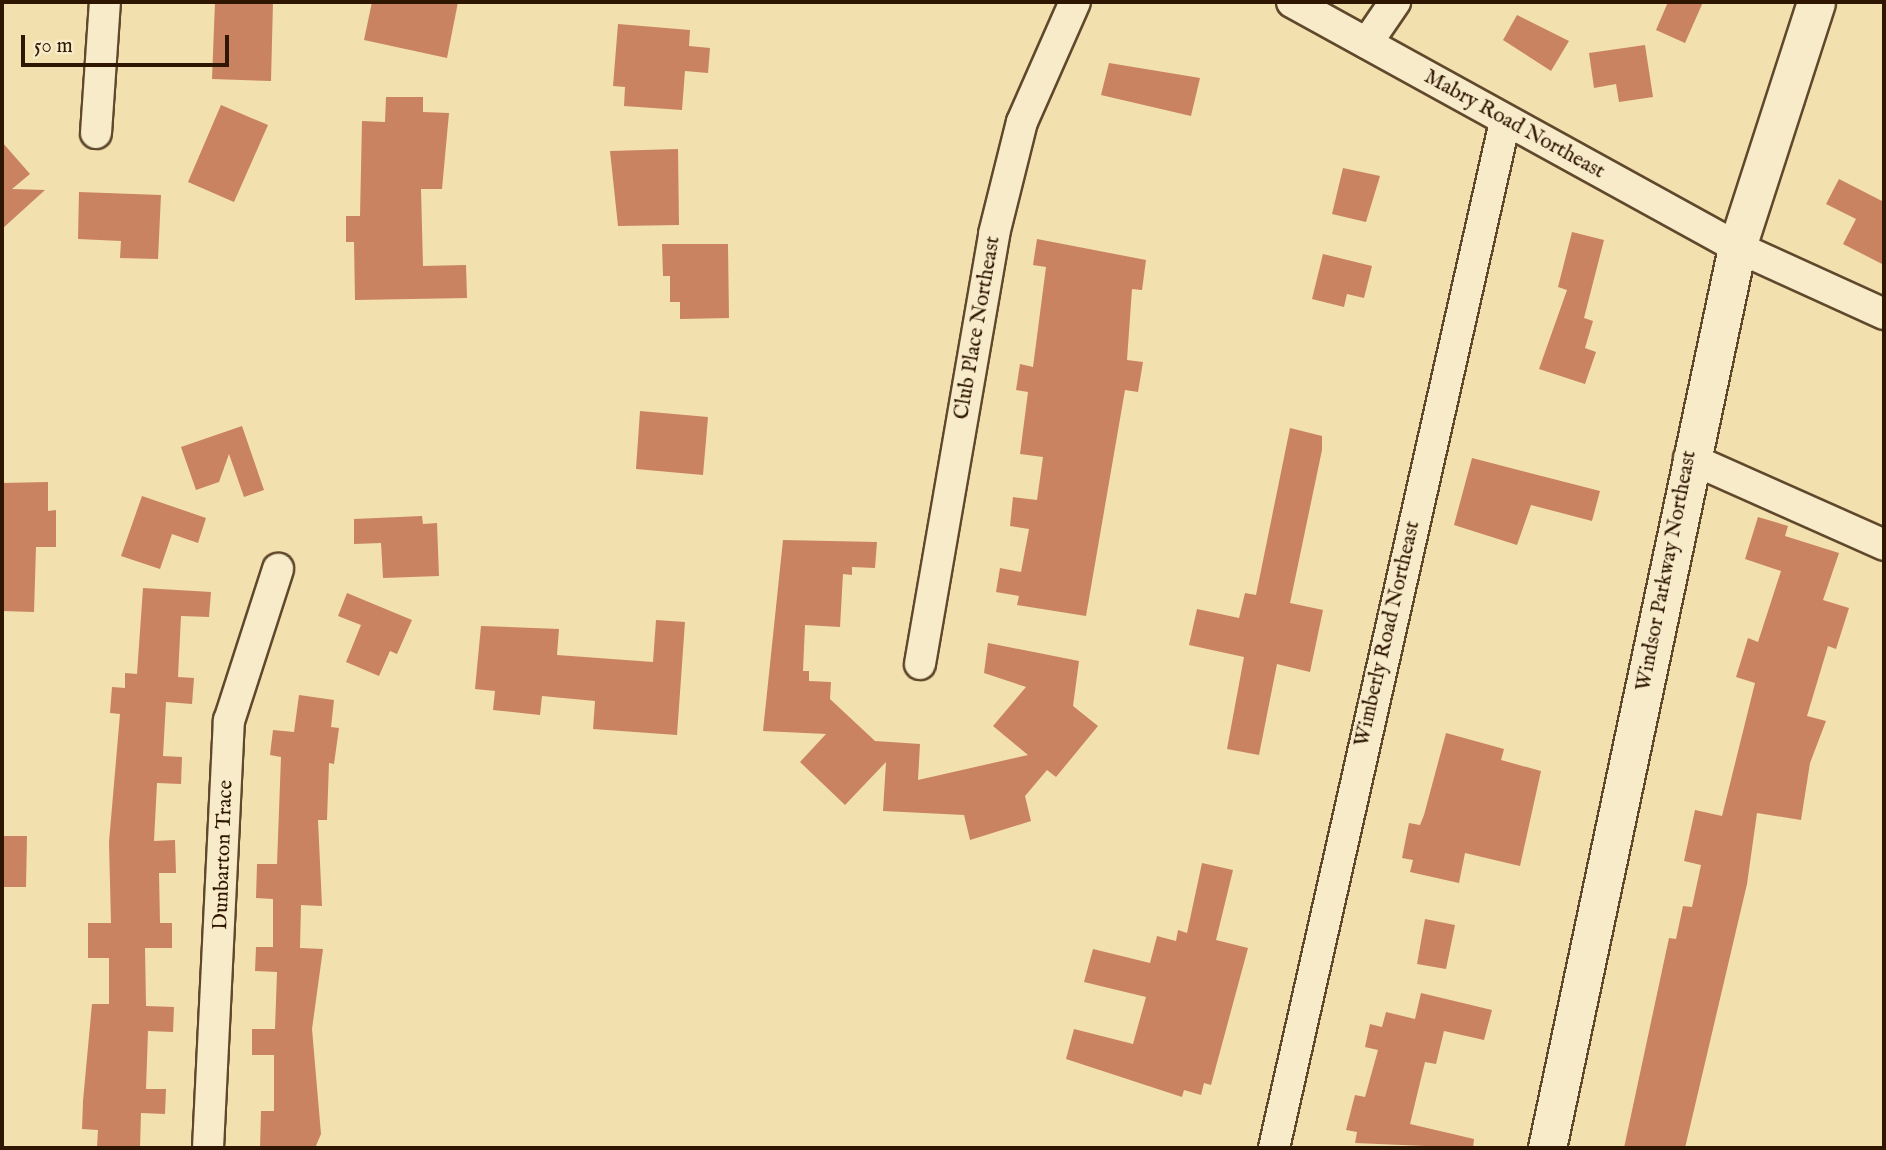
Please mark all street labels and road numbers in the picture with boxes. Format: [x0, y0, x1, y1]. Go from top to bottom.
street label: Mabry Road Northeast [1419, 65, 1609, 185]
street label: Club Place Northeast [949, 234, 1007, 422]
street label: Windsor Parkway Northeast [1631, 449, 1703, 693]
street label: Wimberly Road Northeast [1350, 519, 1426, 749]
street label: Dunbarton Trace [209, 780, 239, 930]

